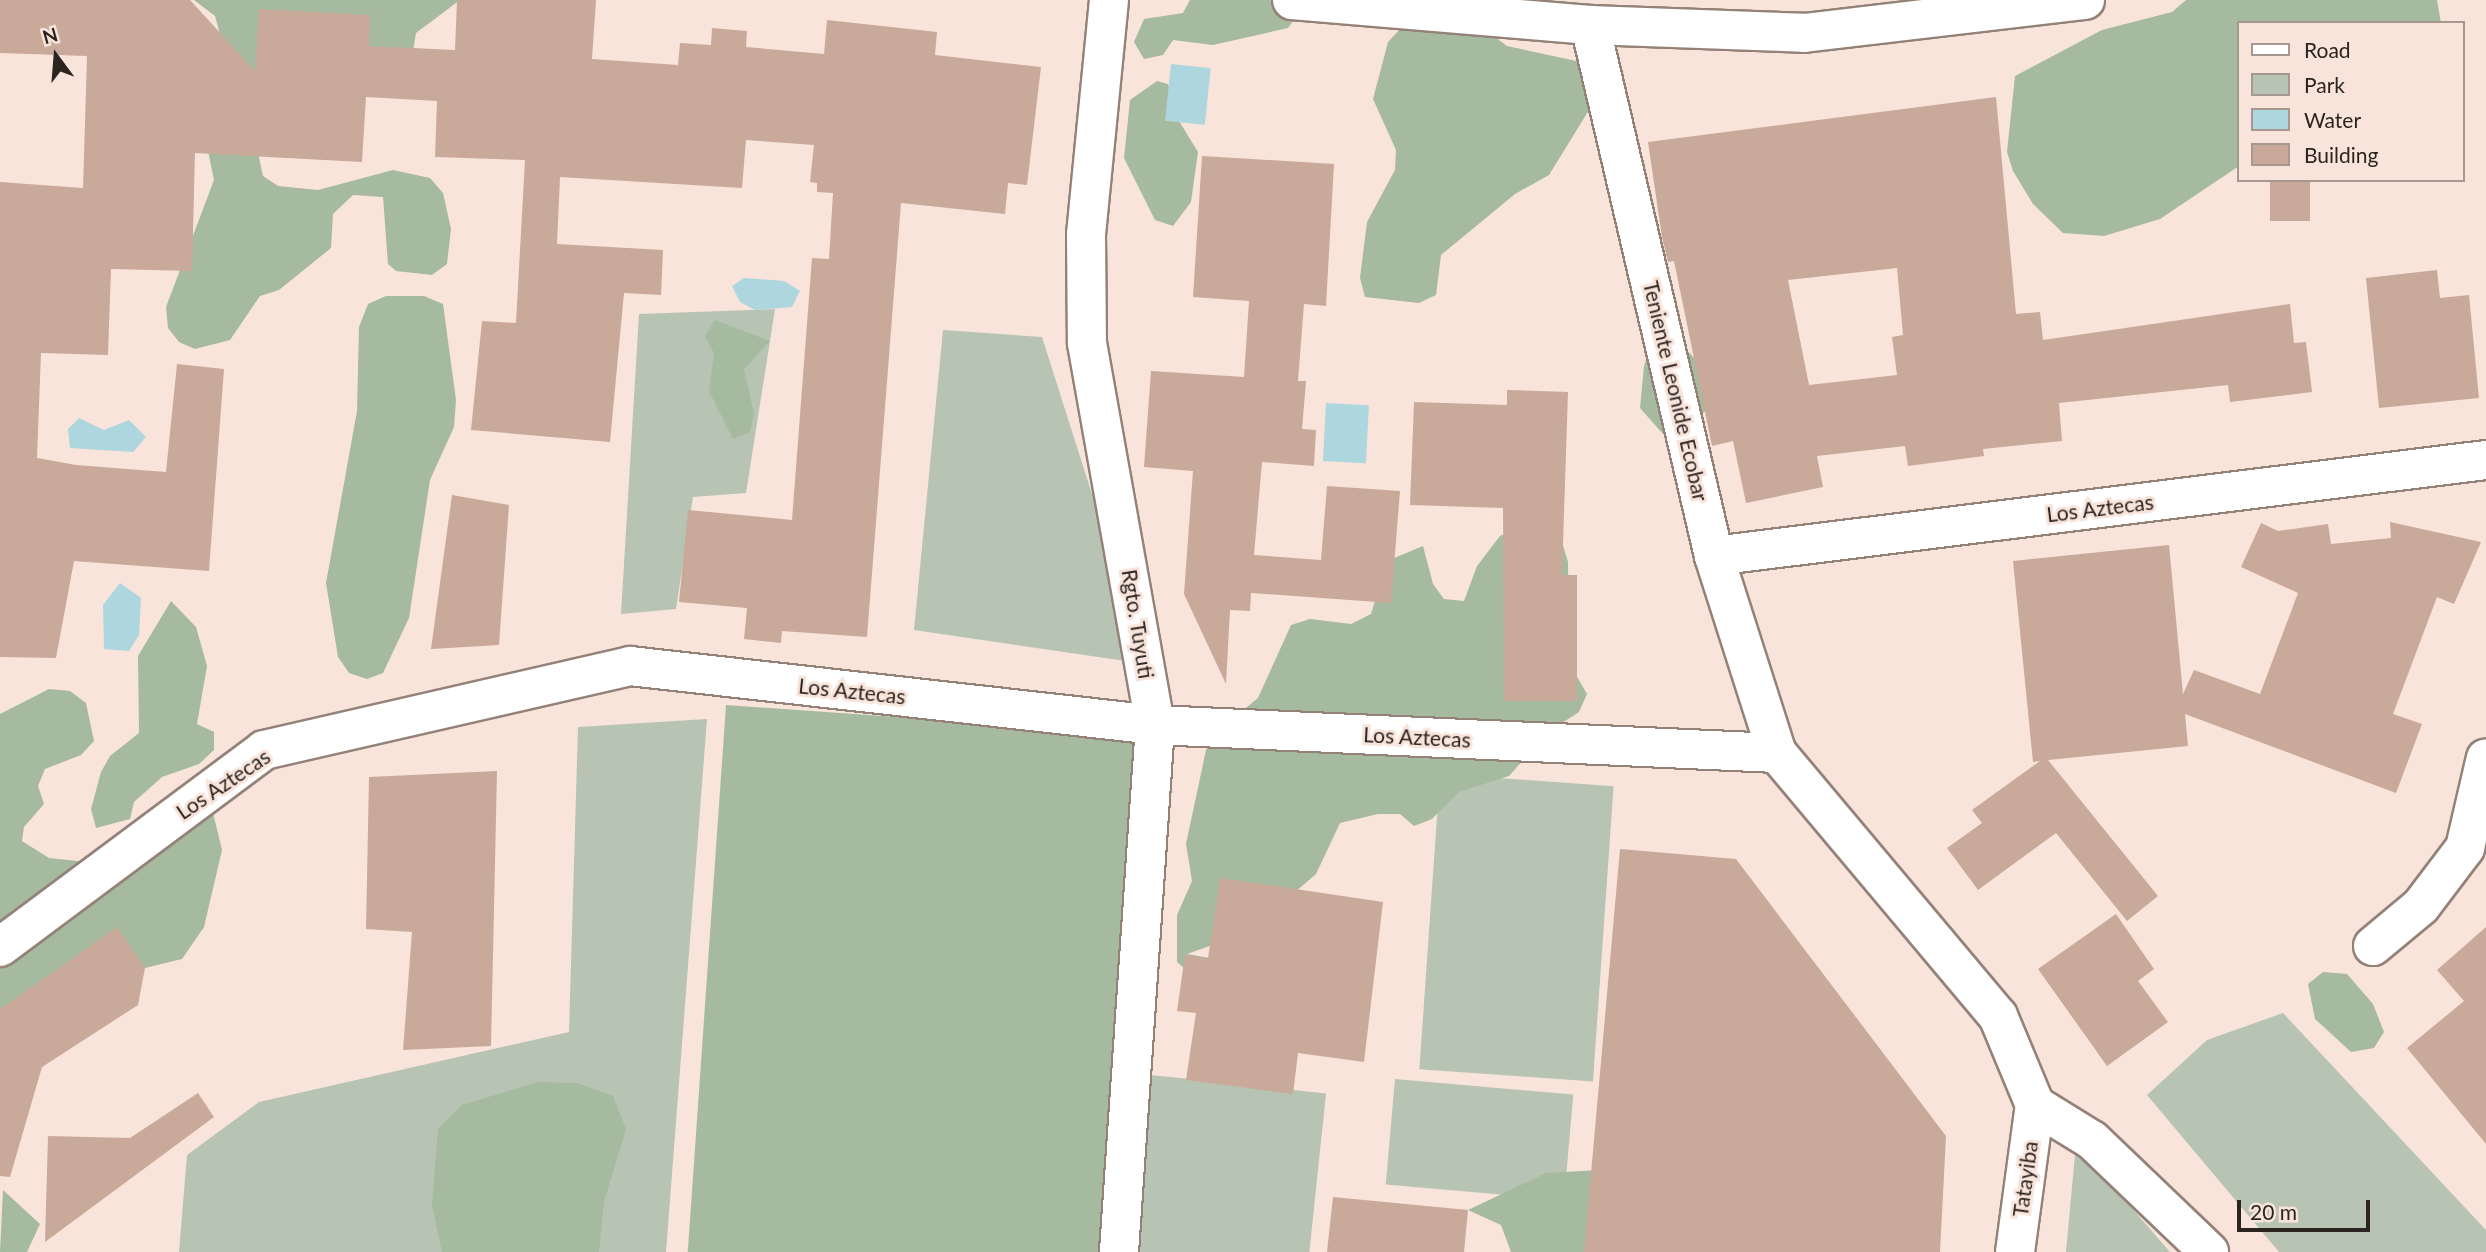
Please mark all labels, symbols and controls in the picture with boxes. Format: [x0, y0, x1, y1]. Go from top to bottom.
north arrow [21, 21, 91, 91]
legend [2238, 21, 2465, 182]
text: N [40, 22, 60, 48]
text: Road [2304, 37, 2351, 62]
text: Park [2304, 72, 2345, 97]
text: Water [2304, 107, 2361, 132]
text: Building [2304, 142, 2379, 167]
street label: Teniente Leonide Ecobar [1638, 278, 1714, 504]
street label: Los Aztecas [2045, 489, 2155, 527]
street label: Rgto. Tuyuti [1117, 567, 1159, 681]
street label: Los Aztecas [797, 673, 907, 709]
street label: Los Aztecas [1362, 722, 1472, 752]
street label: Los Aztecas [171, 743, 275, 825]
street label: Tatayiba [2007, 1140, 2043, 1218]
scale bar [2241, 1186, 2374, 1230]
text: 20 m [2250, 1199, 2297, 1224]

